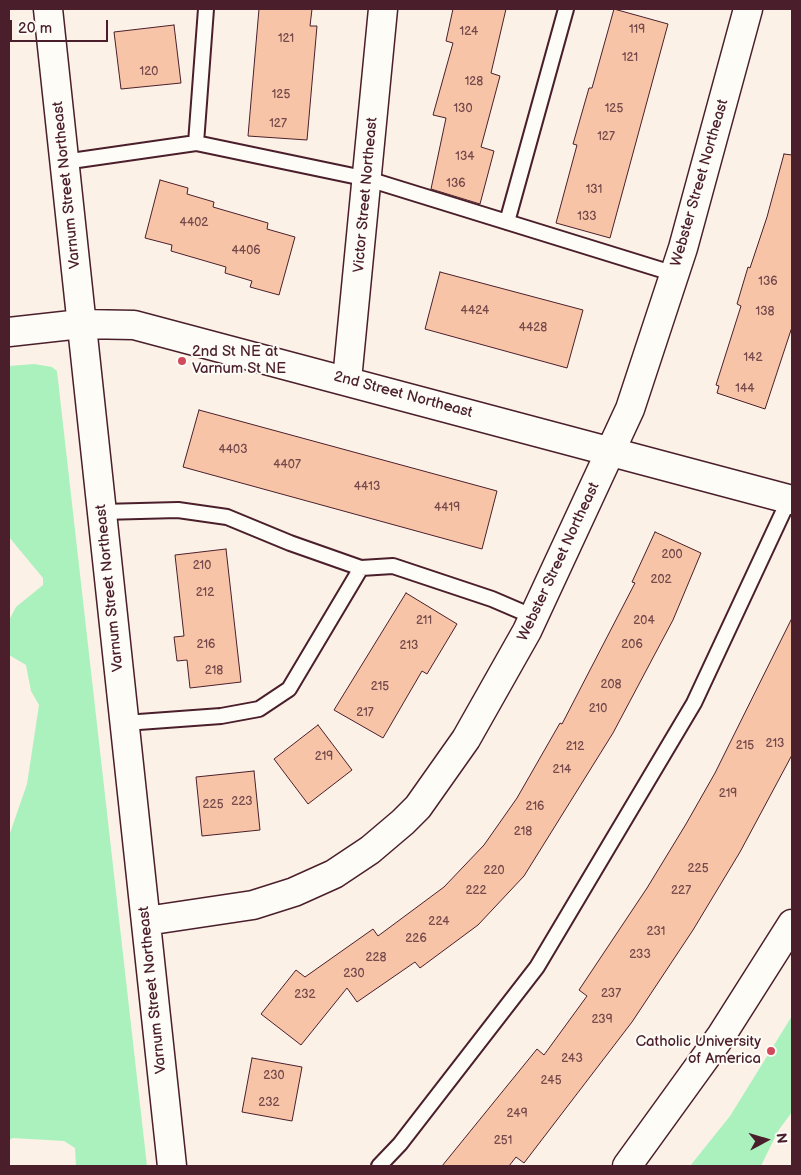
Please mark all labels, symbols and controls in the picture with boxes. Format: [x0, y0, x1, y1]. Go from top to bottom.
scale bar [12, 10, 110, 42]
text: 20 m [18, 19, 52, 38]
house number: 119 [629, 23, 645, 37]
house number: 124 [460, 25, 478, 39]
house number: 121 [278, 32, 294, 46]
house number: 121 [622, 51, 638, 65]
house number: 120 [140, 65, 158, 79]
house number: 128 [465, 75, 483, 89]
house number: 125 [272, 88, 290, 102]
street label: Webster Street Northeast [668, 97, 732, 269]
street label: Varnum Street Northeast [49, 100, 85, 270]
house number: 130 [453, 102, 473, 116]
house number: 125 [605, 102, 623, 116]
house number: 127 [269, 117, 287, 131]
street label: Victor Street Northeast [350, 117, 382, 273]
house number: 127 [597, 130, 615, 144]
house number: 134 [455, 150, 475, 164]
house number: 136 [446, 177, 466, 191]
house number: 131 [586, 183, 602, 197]
house number: 133 [577, 210, 597, 224]
house number: 4402 [180, 216, 208, 230]
house number: 4406 [231, 244, 261, 258]
house number: 136 [758, 275, 778, 289]
house number: 4424 [461, 304, 489, 318]
house number: 138 [755, 305, 775, 319]
house number: 4428 [519, 321, 547, 335]
place label: 2nd St NE at Varnum St NE [192, 343, 286, 378]
house number: 142 [743, 351, 763, 365]
marker: 2nd St NE at Varnum St NE [176, 355, 188, 367]
street label: 2nd Street Northeast [332, 368, 474, 422]
house number: 144 [735, 382, 755, 396]
house number: 4403 [218, 443, 248, 457]
house number: 4407 [273, 458, 301, 472]
house number: 4413 [354, 480, 380, 494]
street label: Webster Street Northeast [514, 480, 604, 644]
house number: 4419 [434, 501, 460, 515]
street label: Varnum Street Northeast [92, 503, 128, 673]
house number: 200 [661, 548, 683, 562]
house number: 210 [193, 559, 211, 573]
house number: 202 [650, 573, 672, 587]
house number: 212 [196, 586, 214, 600]
house number: 211 [416, 614, 432, 628]
house number: 204 [633, 614, 655, 628]
house number: 216 [197, 638, 215, 652]
house number: 206 [621, 638, 643, 652]
house number: 213 [400, 639, 418, 653]
house number: 218 [205, 664, 223, 678]
house number: 208 [600, 678, 622, 692]
house number: 215 [371, 680, 389, 694]
house number: 210 [589, 702, 607, 716]
house number: 217 [356, 706, 374, 720]
house number: 213 [766, 737, 784, 751]
house number: 215 [736, 739, 754, 753]
house number: 212 [566, 740, 584, 754]
house number: 219 [315, 750, 333, 764]
house number: 214 [553, 763, 571, 777]
house number: 219 [719, 787, 737, 801]
house number: 223 [231, 795, 253, 809]
house number: 225 [202, 798, 224, 812]
house number: 216 [526, 800, 544, 814]
house number: 218 [514, 825, 532, 839]
house number: 225 [687, 862, 709, 876]
house number: 220 [483, 864, 505, 878]
house number: 222 [465, 884, 487, 898]
house number: 227 [671, 884, 691, 898]
street label: Varnum Street Northeast [135, 905, 171, 1075]
house number: 224 [428, 915, 450, 929]
house number: 231 [647, 925, 665, 939]
house number: 226 [405, 932, 427, 946]
house number: 233 [629, 948, 651, 962]
house number: 228 [365, 951, 387, 965]
house number: 230 [343, 967, 365, 981]
house number: 237 [601, 987, 621, 1001]
house number: 232 [294, 988, 316, 1002]
house number: 239 [591, 1013, 613, 1027]
place label: Catholic University of America [635, 1033, 761, 1068]
marker: Catholic University of America [765, 1045, 777, 1057]
house number: 243 [561, 1052, 583, 1066]
house number: 230 [263, 1069, 285, 1083]
house number: 245 [540, 1074, 562, 1088]
house number: 232 [258, 1096, 280, 1110]
house number: 249 [506, 1107, 528, 1121]
north arrow [741, 1115, 791, 1165]
text: N [772, 1132, 790, 1144]
house number: 251 [494, 1134, 512, 1148]

